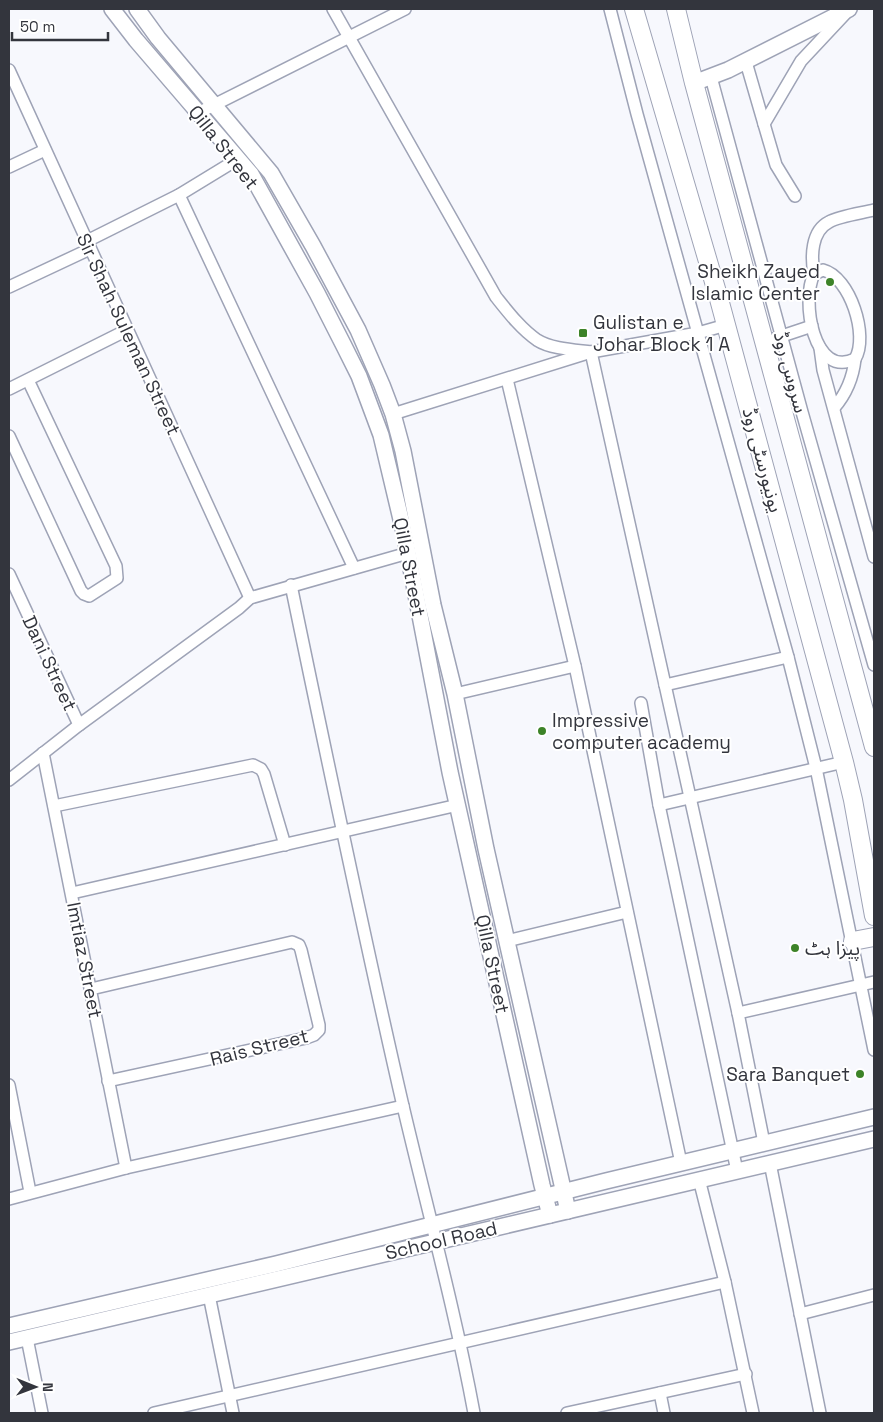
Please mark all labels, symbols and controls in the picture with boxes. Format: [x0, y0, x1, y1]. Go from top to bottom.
scale bar [12, 10, 109, 42]
text: 50 m [20, 17, 55, 36]
street label: Qilla Street [183, 100, 264, 195]
street label: Sir Shah Suleman Street [71, 229, 186, 439]
place label: Sheikh Zayed Islamic Center [691, 259, 820, 306]
marker: Sheikh Zayed Islamic Center [824, 276, 836, 288]
place label: Gulistan e Johar Block 1 A [593, 310, 730, 357]
marker: Gulistan e Johar Block 1 A [577, 327, 589, 339]
street label: سروس روڈ [768, 329, 813, 416]
street label: یونیورسٹی روڈ [737, 405, 789, 515]
street label: Qilla Street [388, 515, 431, 619]
street label: Dani Street [16, 611, 83, 715]
place label: Impressive computer academy [552, 708, 731, 755]
marker: Impressive computer academy [536, 725, 548, 737]
street label: Imtiaz Street [61, 900, 108, 1020]
street label: Qilla Street [470, 912, 515, 1016]
place label: پیزا ہٹ [805, 936, 860, 961]
marker: پیزا ہٹ [789, 942, 801, 954]
street label: Rais Street [207, 1023, 311, 1072]
place label: Sara Banquet [726, 1062, 850, 1087]
marker: Sara Banquet [854, 1068, 866, 1080]
street label: School Road [383, 1215, 500, 1266]
north arrow [10, 1362, 60, 1412]
text: N [39, 1382, 57, 1392]

